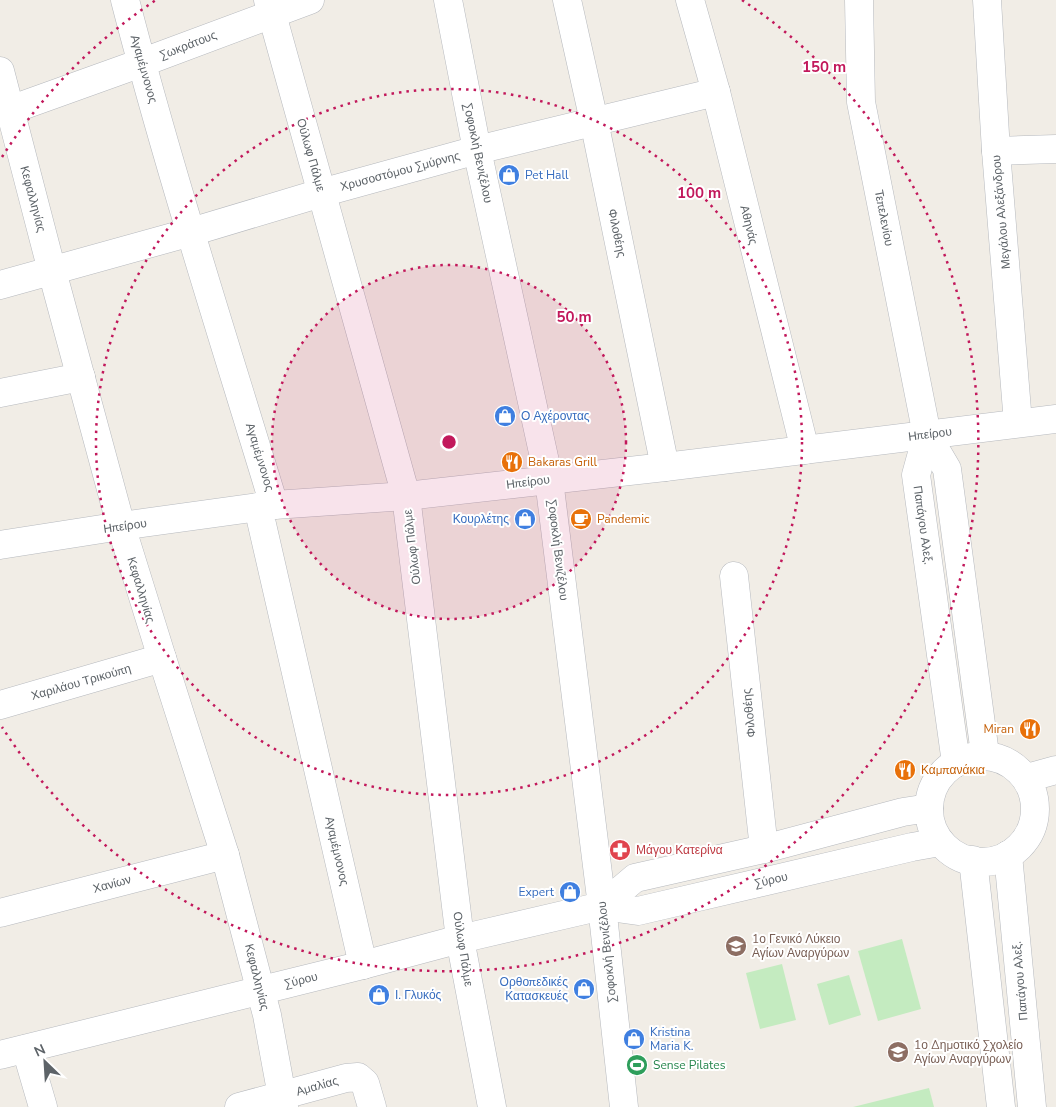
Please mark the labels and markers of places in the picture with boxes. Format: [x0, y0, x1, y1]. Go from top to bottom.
shop icon: Pet Hall [497, 163, 521, 187]
place label: Pet Hall [525, 167, 569, 183]
shop icon: Ο Αχέροντας [493, 404, 517, 428]
place label: Ο Αχέροντας [521, 408, 590, 424]
centre of rings [440, 433, 458, 451]
restaurant icon: Bakaras Grill [500, 450, 524, 474]
place label: Bakaras Grill [528, 454, 598, 470]
shop icon: Κουρλέτης [513, 507, 537, 531]
cafe icon: Pandemic [569, 507, 593, 531]
place label: Κουρλέτης [453, 511, 509, 527]
place label: Pandemic [597, 511, 650, 527]
restaurant icon: Miran [1018, 717, 1042, 741]
place label: Miran [984, 721, 1014, 737]
restaurant icon: Καμπανάκια [893, 758, 917, 782]
place label: Καμπανάκια [921, 762, 985, 778]
pharmacy icon: Μάγου Κατερίνα [608, 838, 632, 862]
place label: Μάγου Κατερίνα [636, 842, 723, 858]
shop icon: Expert [558, 880, 582, 904]
place label: Expert [519, 884, 555, 900]
place label: 1ο Γενικό Λύκειο Αγίων Αναργύρων [752, 931, 849, 961]
school or university icon: 1ο Γενικό Λύκειο Αγίων Αναργύρων [724, 934, 748, 958]
place label: Ορθοπεδικές Κατασκευές [500, 974, 568, 1004]
shop icon: Ορθοπεδικές Κατασκευές [572, 977, 596, 1001]
shop icon: Ι. Γλυκός [367, 983, 391, 1007]
place label: Ι. Γλυκός [395, 987, 442, 1003]
place label: Kristina Maria K. [650, 1024, 694, 1054]
shop icon: Kristina Maria K. [622, 1027, 646, 1051]
place label: 1ο Δημοτικό Σχολείο Αγίων Αναργύρων [914, 1037, 1023, 1067]
school or university icon: 1ο Δημοτικό Σχολείο Αγίων Αναργύρων [886, 1040, 910, 1064]
sports icon: Sense Pilates [625, 1053, 649, 1077]
place label: Sense Pilates [653, 1057, 726, 1073]

